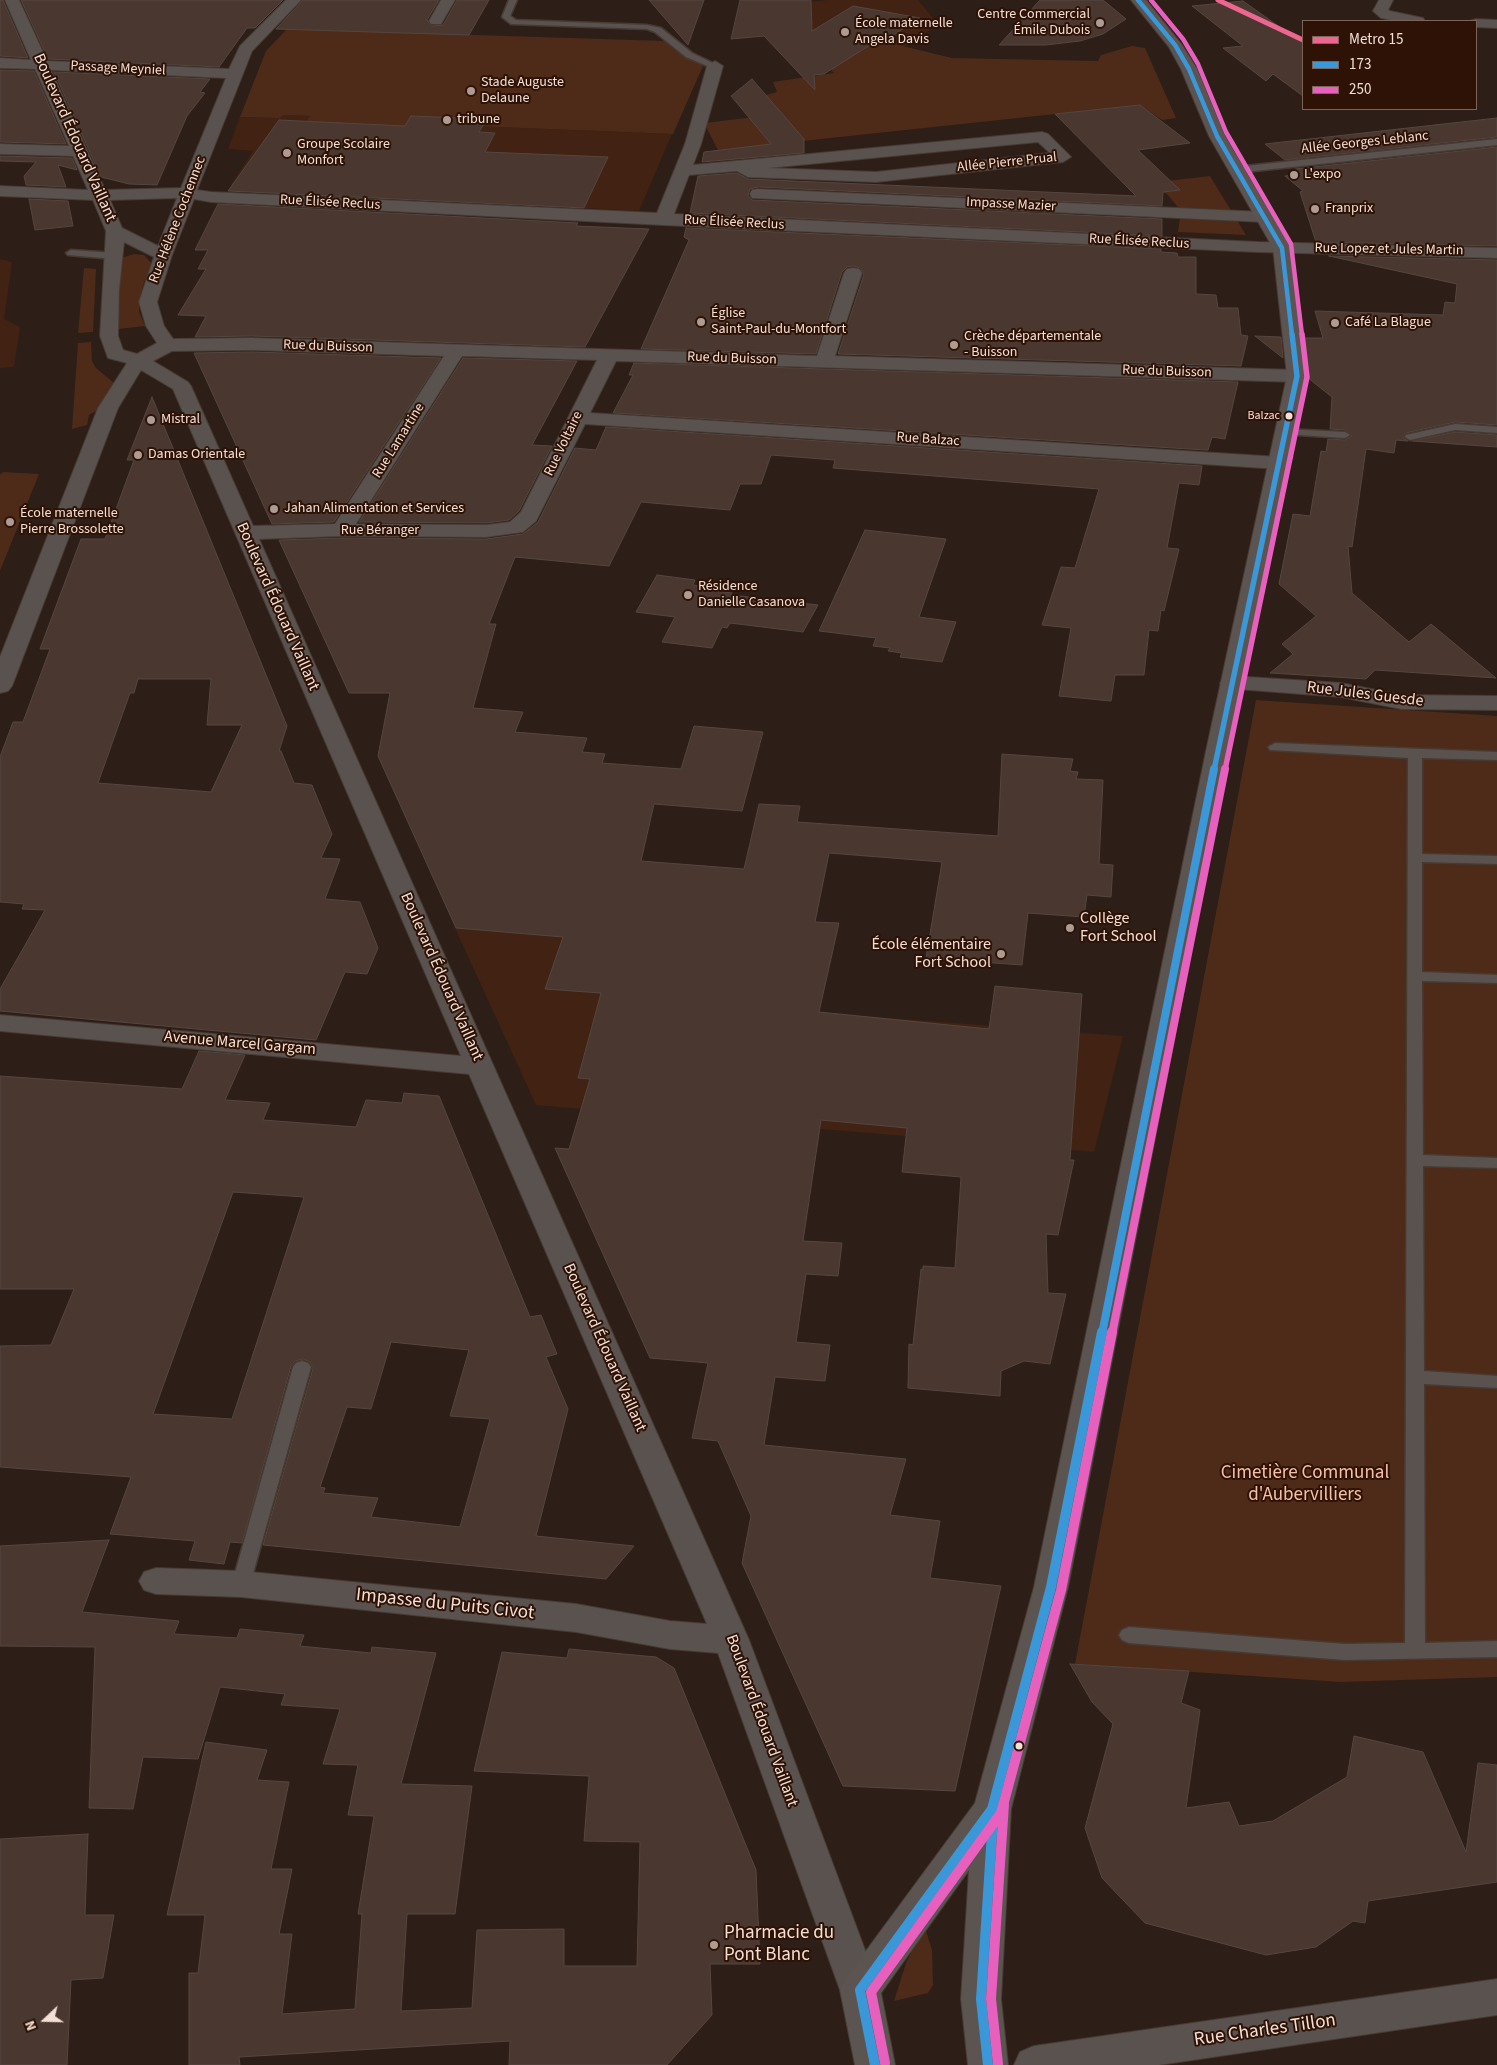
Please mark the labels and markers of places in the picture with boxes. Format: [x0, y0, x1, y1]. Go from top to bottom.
place label: Centre Commercial Émile Dubois [977, 7, 1090, 40]
place label: École maternelle Angela Davis [855, 16, 953, 48]
marker: Centre Commercial Émile Dubois [1094, 17, 1106, 29]
marker: École maternelle Angela Davis [839, 26, 851, 38]
place label: Stade Auguste Delaune [481, 75, 564, 108]
marker: Stade Auguste Delaune [465, 85, 477, 97]
place label: tribune [457, 112, 500, 128]
marker: tribune [441, 114, 453, 126]
place label: Groupe Scolaire Monfort [297, 137, 390, 170]
marker: Groupe Scolaire Monfort [281, 147, 293, 159]
place label: L'expo [1304, 167, 1341, 183]
marker: L'expo [1288, 169, 1300, 181]
place label: Franprix [1325, 201, 1373, 217]
marker: Franprix [1309, 203, 1321, 215]
place label: Église Saint-Paul-du-Montfort [711, 306, 846, 338]
place label: Café La Blague [1345, 315, 1431, 331]
marker: Église Saint-Paul-du-Montfort [695, 316, 707, 328]
marker: Café La Blague [1329, 317, 1341, 329]
place label: Crèche départementale - Buisson [964, 329, 1101, 362]
marker: Crèche départementale - Buisson [948, 339, 960, 351]
place label: Balzac [1247, 409, 1280, 423]
marker: Balzac [1284, 411, 1294, 421]
place label: Mistral [161, 412, 200, 428]
marker: Mistral [145, 414, 157, 426]
place label: Damas Orientale [148, 447, 245, 463]
marker: Damas Orientale [132, 449, 144, 461]
place label: Jahan Alimentation et Services [284, 501, 464, 517]
marker: Jahan Alimentation et Services [268, 503, 280, 515]
place label: École maternelle Pierre Brossolette [20, 506, 124, 538]
marker: École maternelle Pierre Brossolette [4, 516, 16, 528]
place label: Résidence Danielle Casanova [698, 579, 805, 612]
marker: Résidence Danielle Casanova [682, 589, 694, 601]
place label: Collège Fort School [1080, 909, 1156, 947]
marker: Collège Fort School [1064, 922, 1076, 934]
place label: École élémentaire Fort School [872, 935, 991, 973]
marker: École élémentaire Fort School [995, 948, 1007, 960]
unlabelled marker [1014, 1741, 1024, 1751]
place label: Pharmacie du Pont Blanc [724, 1923, 834, 1967]
marker: Pharmacie du Pont Blanc [708, 1939, 720, 1951]

